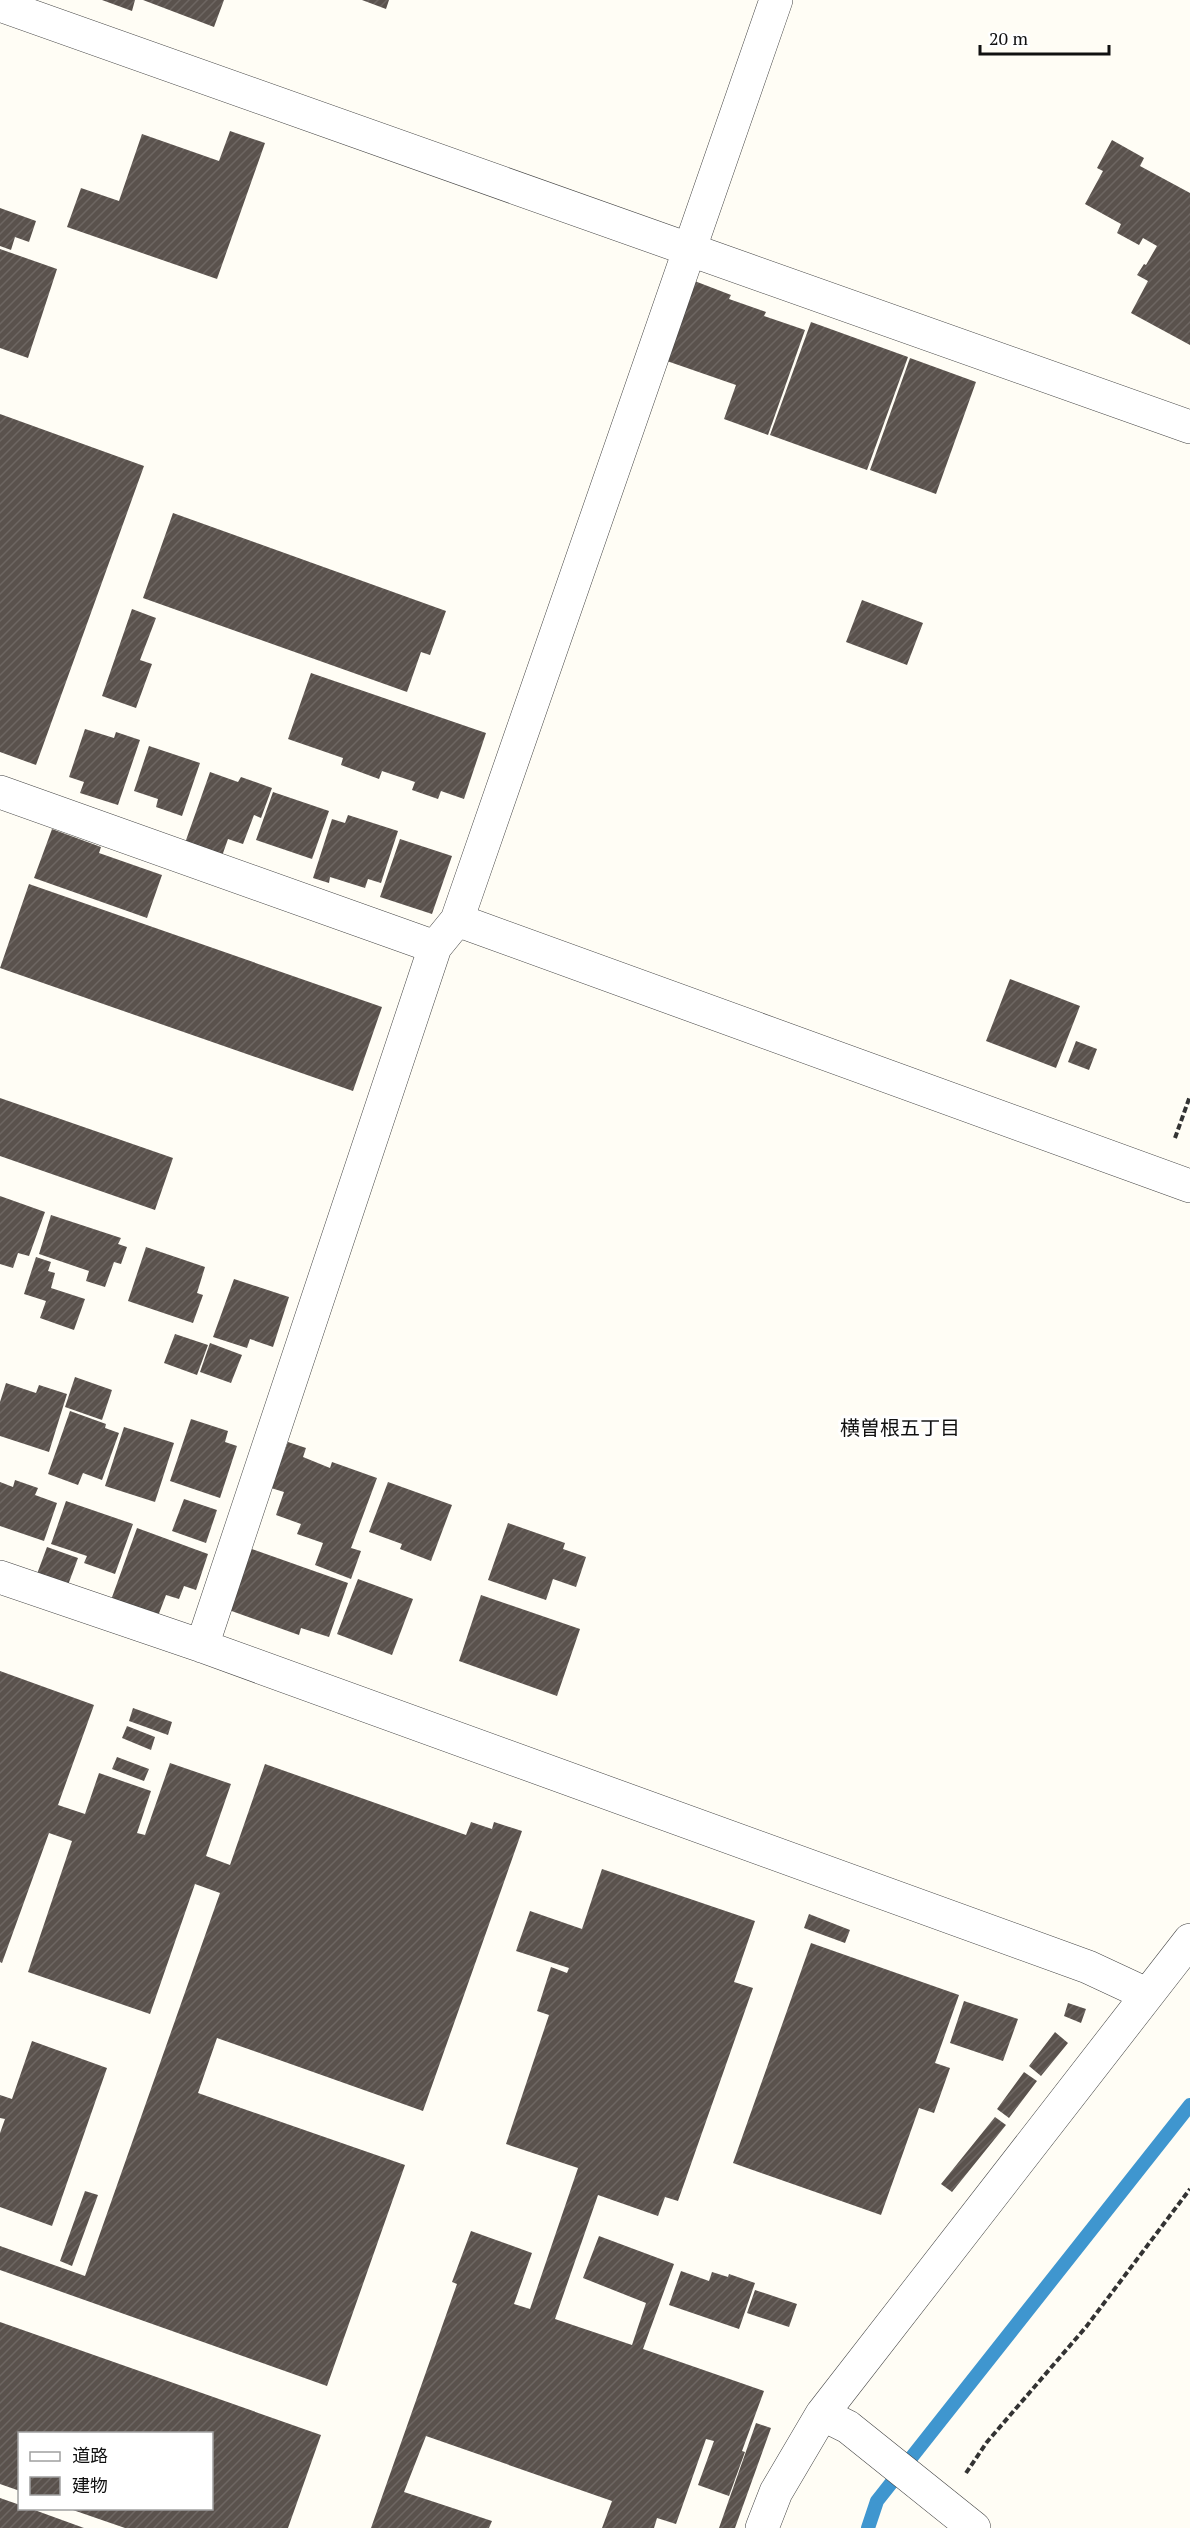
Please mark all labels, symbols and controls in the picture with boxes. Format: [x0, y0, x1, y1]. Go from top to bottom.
scale bar [980, 18, 1109, 56]
text: 20 m [989, 26, 1029, 50]
district label: 横曽根五丁目 [840, 1414, 960, 1441]
legend [18, 2432, 213, 2510]
text: 道路 [72, 2443, 108, 2467]
text: 建物 [72, 2473, 108, 2497]

